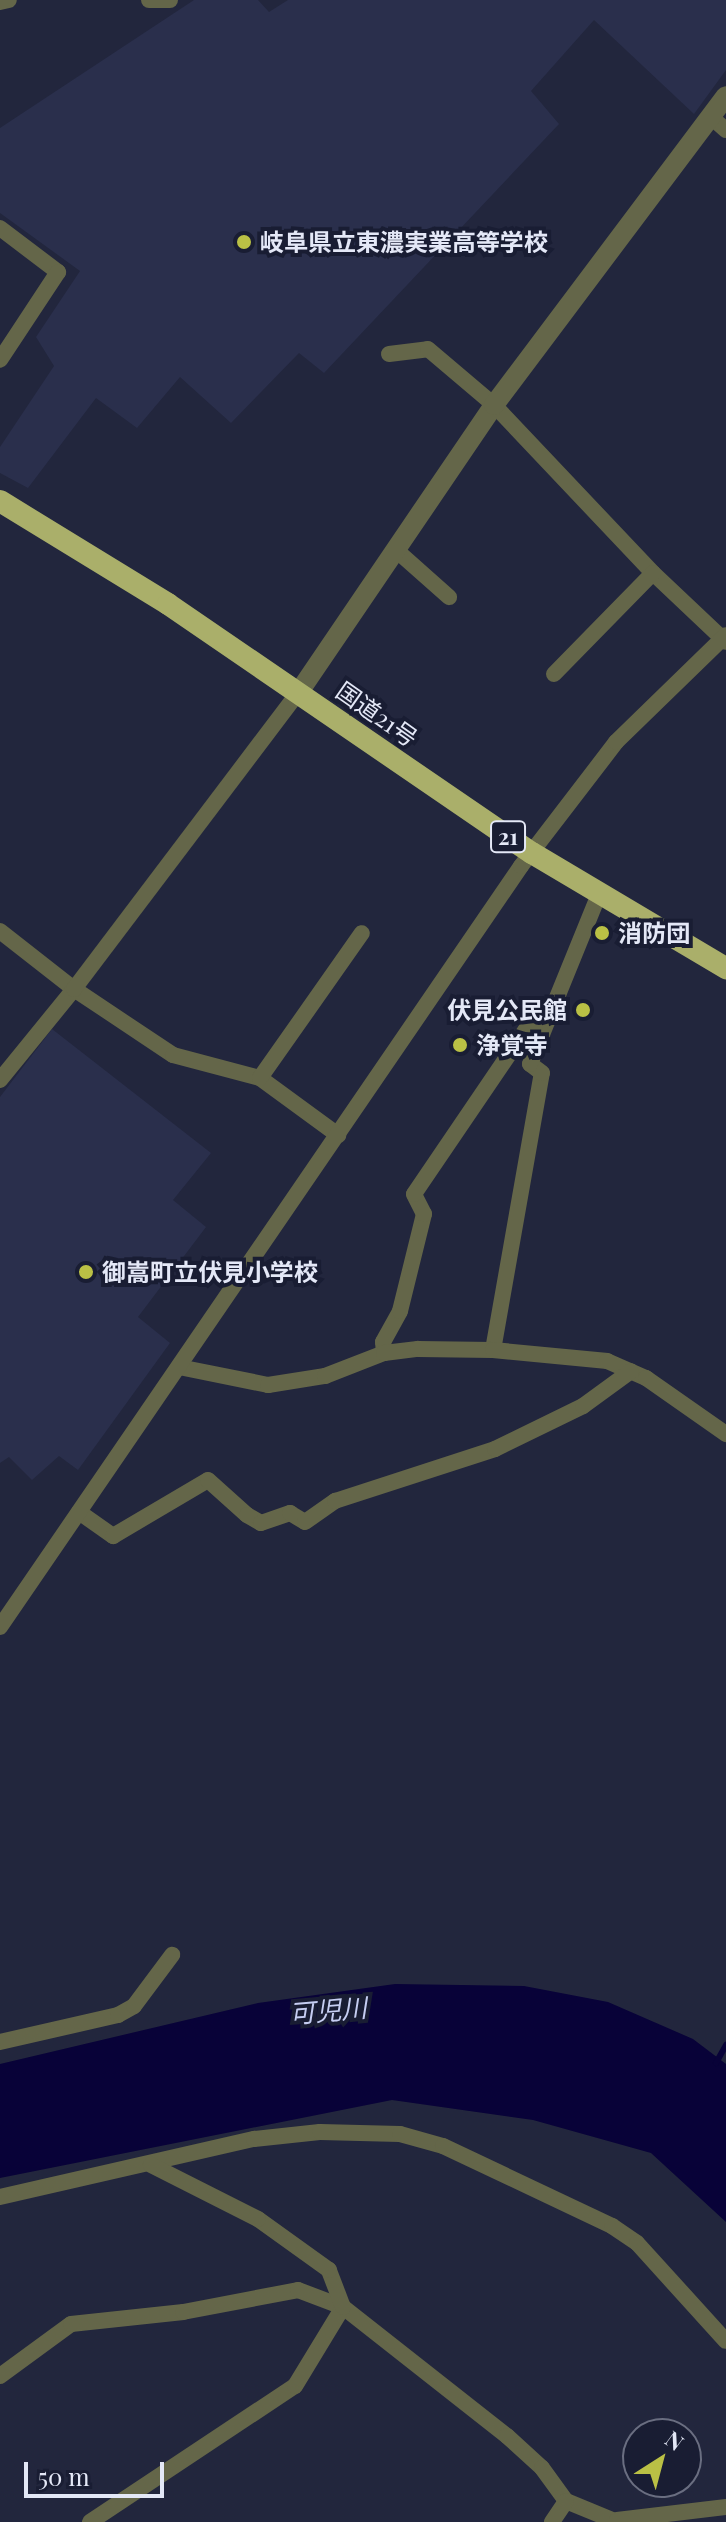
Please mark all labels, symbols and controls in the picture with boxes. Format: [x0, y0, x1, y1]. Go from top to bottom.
place label: 岐阜県立東濃実業高等学校 [260, 228, 548, 256]
marker: 岐阜県立東濃実業高等学校 [235, 233, 253, 251]
street label: 国道21号 [331, 676, 423, 752]
road number: 21 [490, 819, 526, 855]
place label: 消防団 [618, 919, 690, 947]
marker: 消防団 [593, 924, 611, 942]
place label: 伏見公民館 [447, 996, 567, 1024]
marker: 伏見公民館 [574, 1001, 592, 1019]
place label: 浄覚寺 [476, 1031, 548, 1059]
marker: 浄覚寺 [451, 1036, 469, 1054]
place label: 御嵩町立伏見小学校 [102, 1258, 318, 1286]
marker: 御嵩町立伏見小学校 [77, 1263, 95, 1281]
water label: 可児川 [288, 1991, 368, 2029]
north arrow [622, 2418, 702, 2498]
text: N [660, 2423, 690, 2457]
scale bar [28, 2446, 168, 2496]
text: 50 m [38, 2460, 90, 2492]

